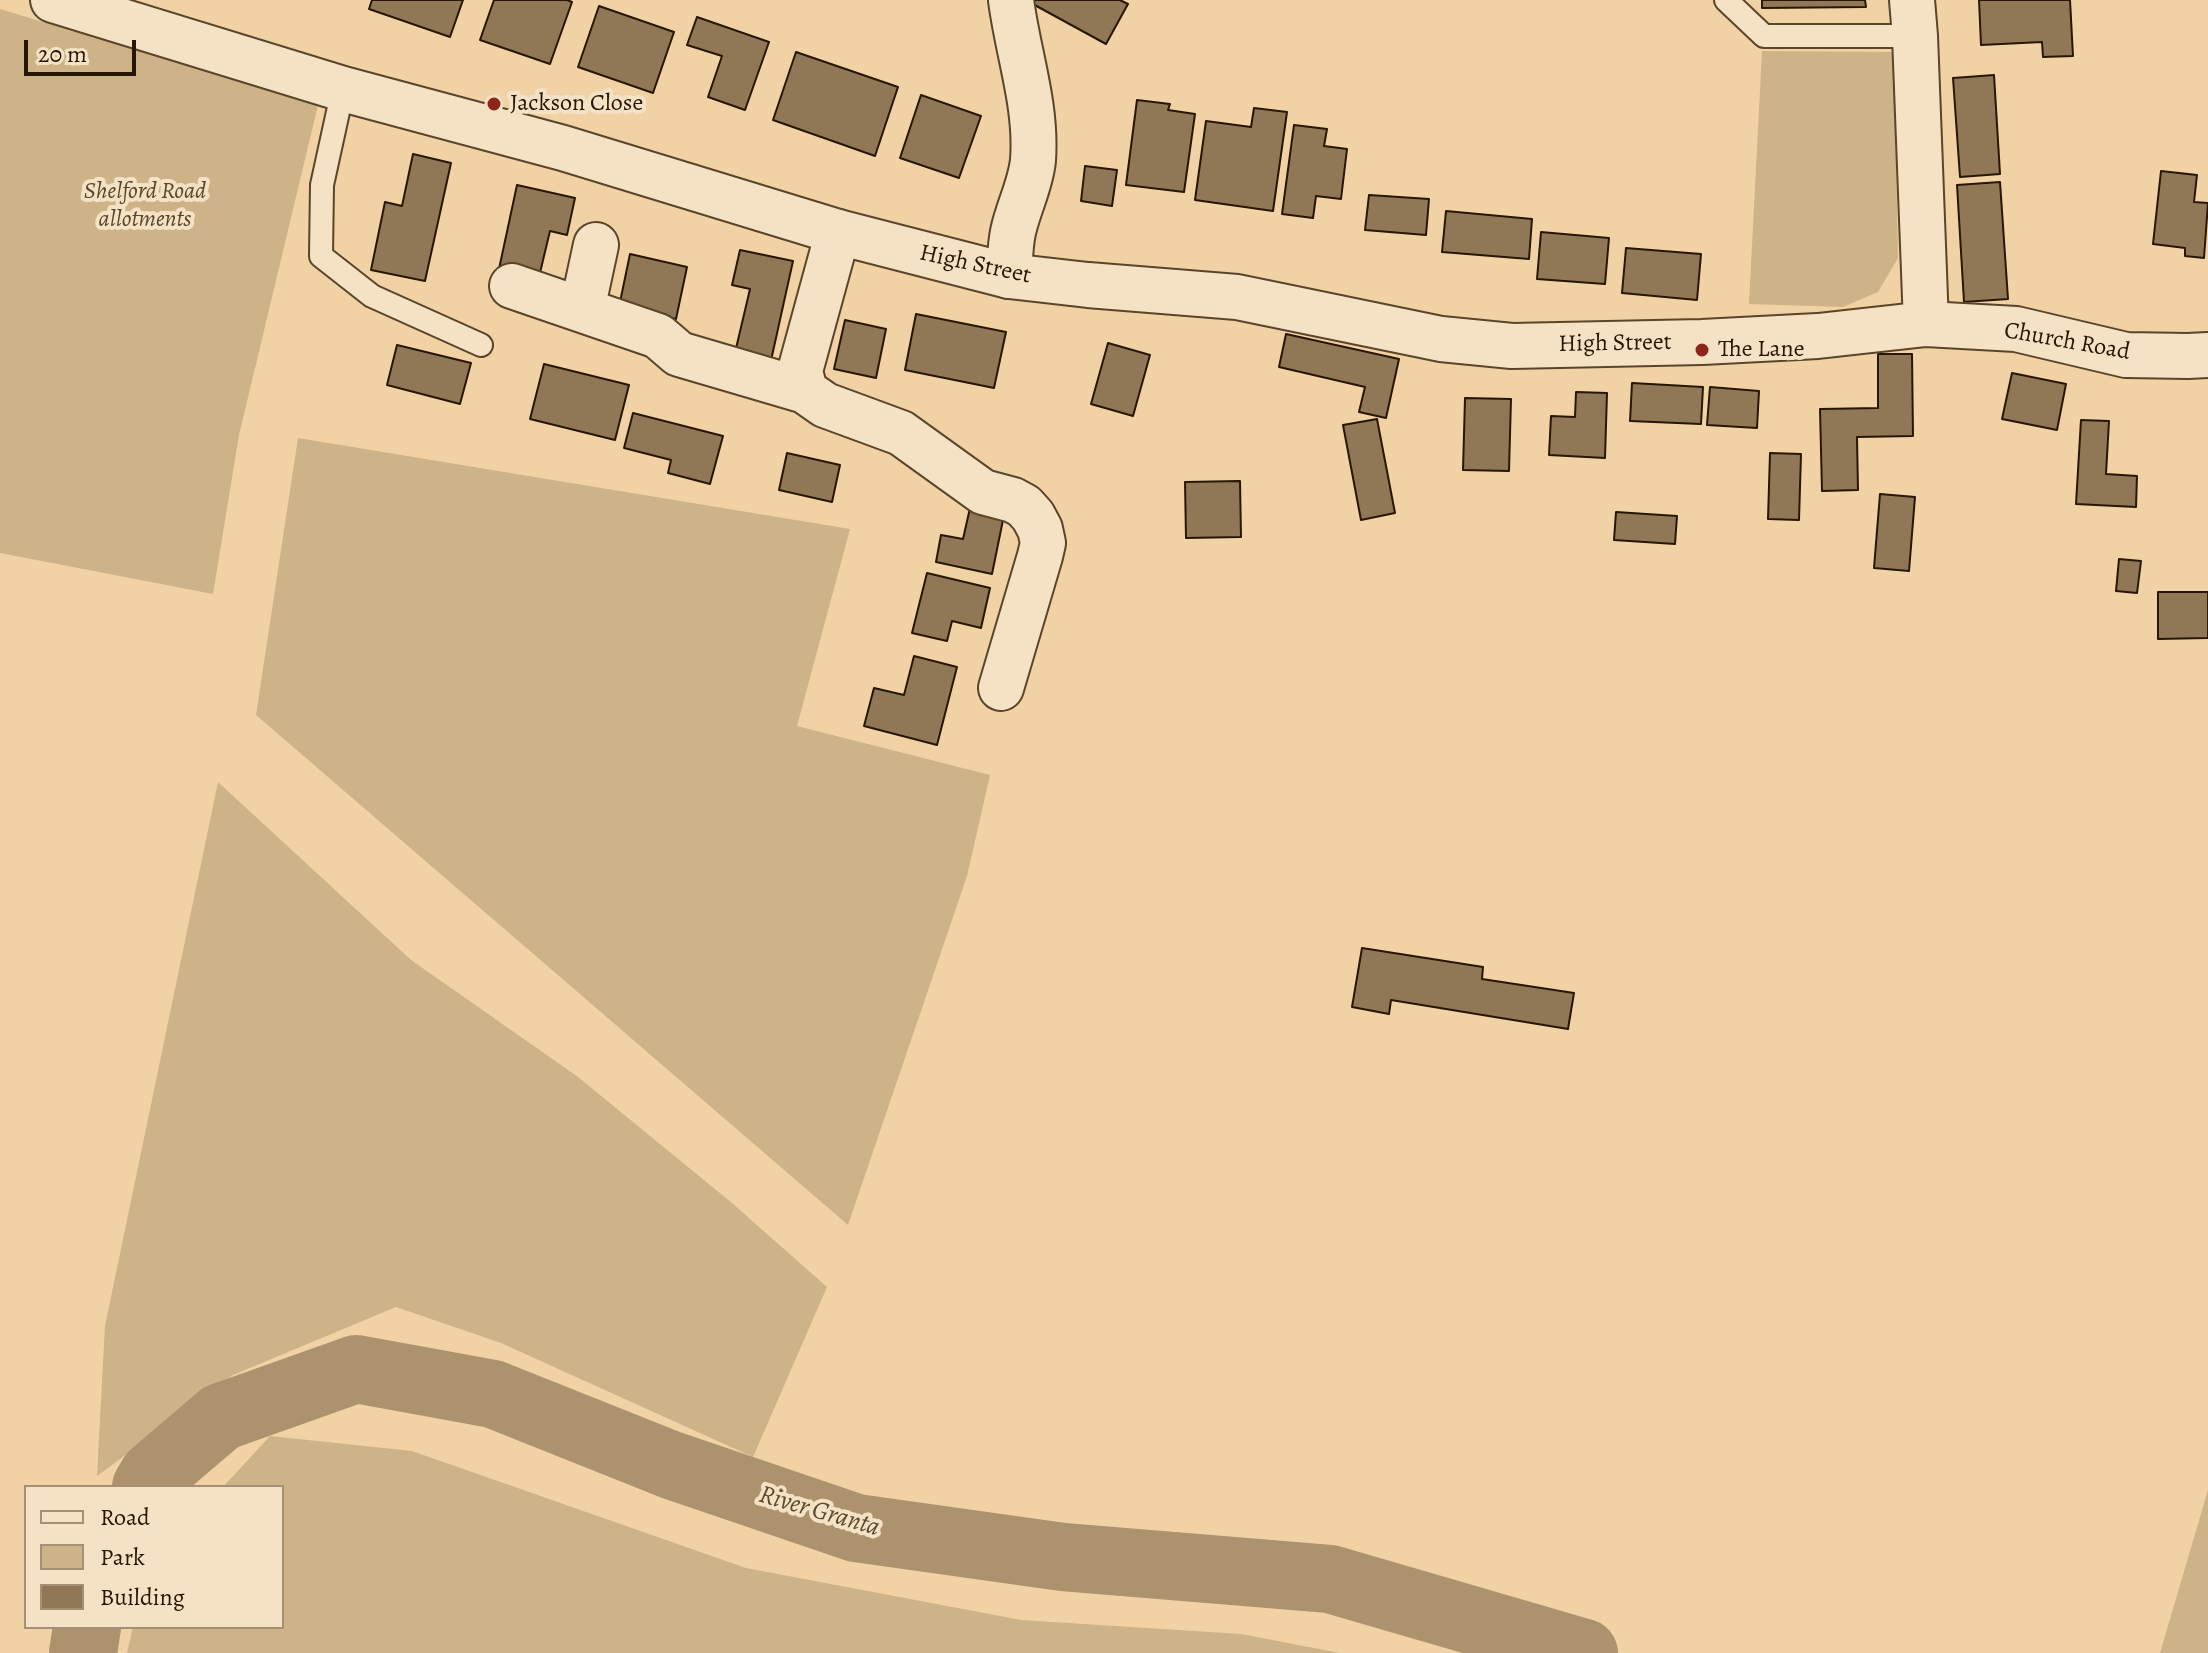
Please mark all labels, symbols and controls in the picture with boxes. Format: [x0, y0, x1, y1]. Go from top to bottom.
scale bar [28, 24, 140, 74]
text: 20 m [38, 38, 87, 70]
place label: Jackson Close [510, 90, 643, 118]
marker: Jackson Close [485, 95, 503, 113]
park label: Shelford Road allotments [84, 178, 206, 234]
street label: High Street [917, 239, 1033, 291]
street label: Church Road [2002, 317, 2132, 367]
street label: High Street [1558, 329, 1672, 359]
place label: The Lane [1718, 336, 1805, 364]
marker: The Lane [1693, 341, 1711, 359]
water label: River Granta [755, 1480, 883, 1544]
legend [24, 1485, 284, 1629]
text: Road [100, 1501, 150, 1533]
text: Park [100, 1541, 145, 1573]
text: Building [100, 1581, 185, 1613]

